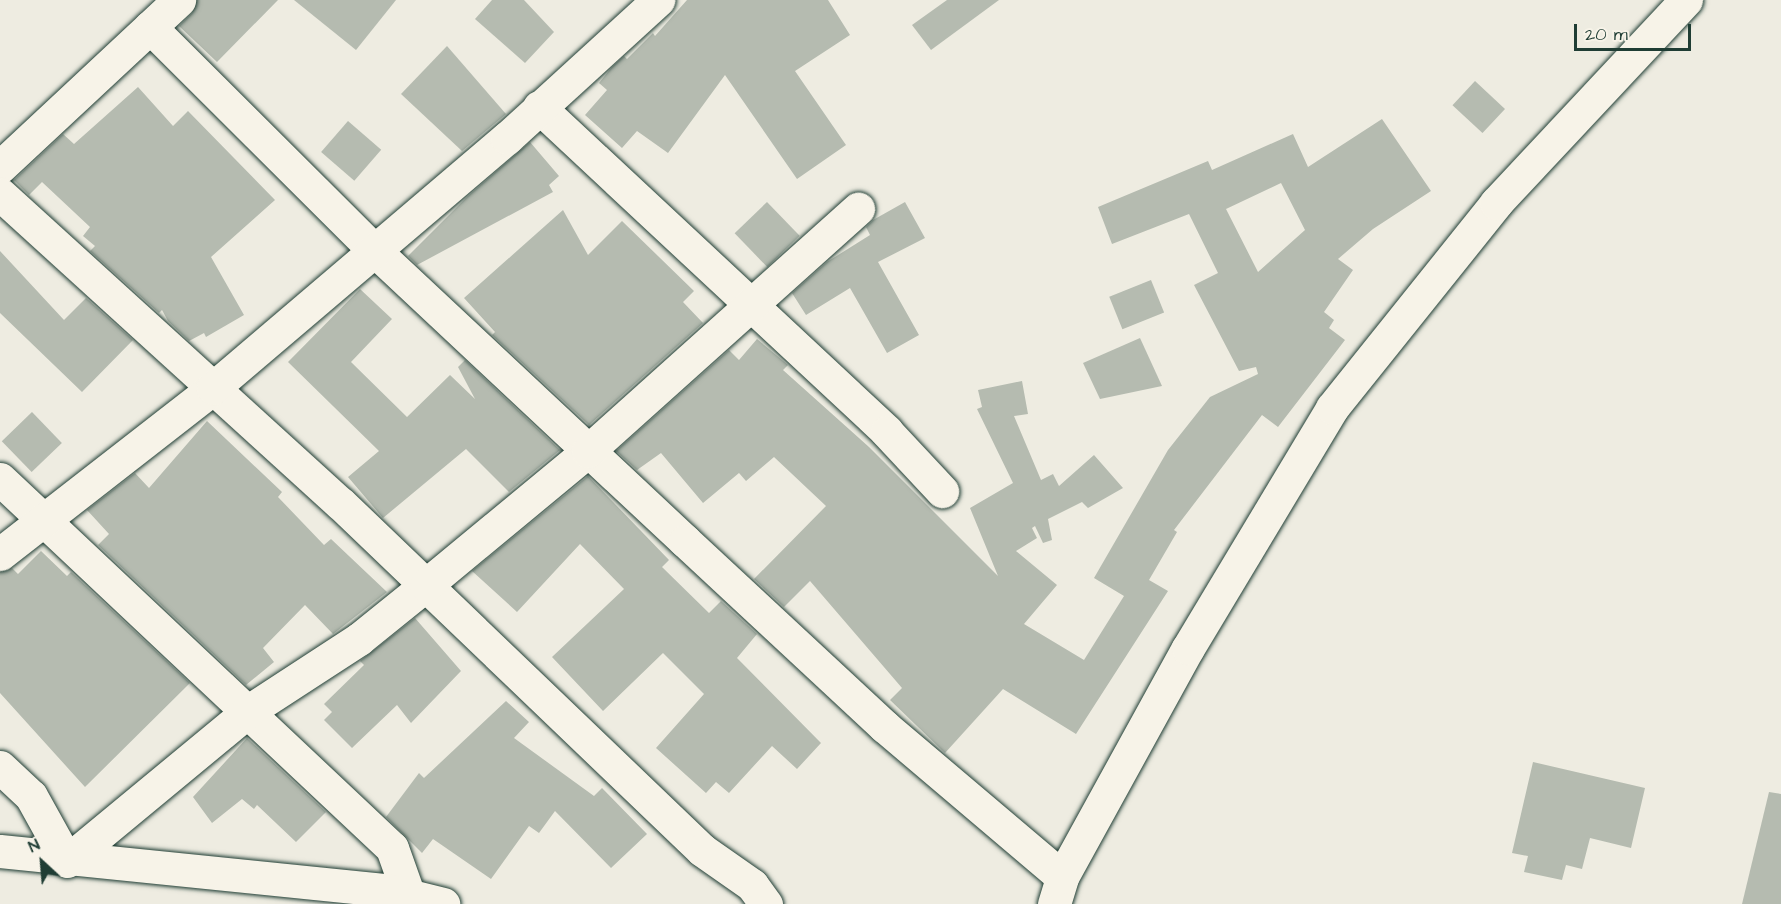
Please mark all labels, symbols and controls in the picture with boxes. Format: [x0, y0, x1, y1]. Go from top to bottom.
scale bar [1577, 12, 1694, 50]
text: 20 m [1585, 22, 1628, 47]
north arrow [12, 832, 72, 892]
text: N [25, 834, 43, 858]

